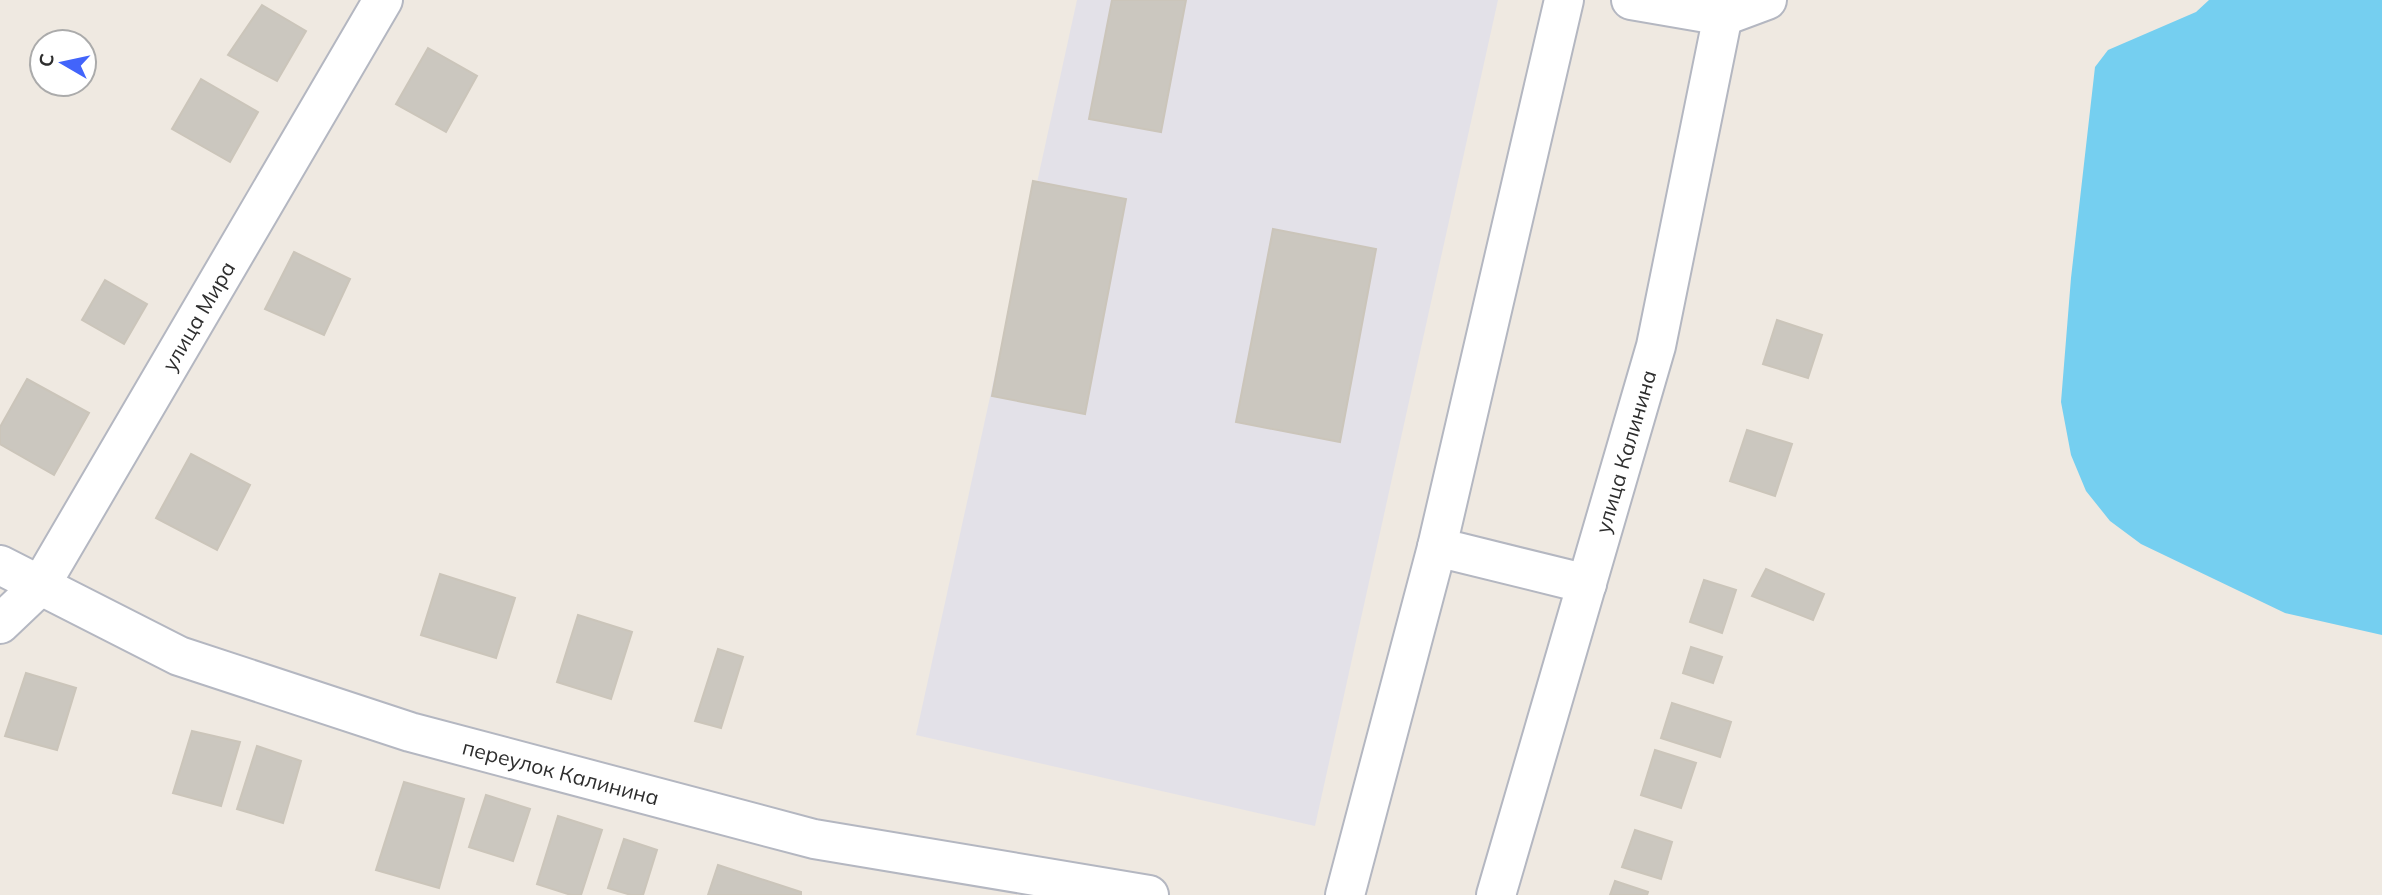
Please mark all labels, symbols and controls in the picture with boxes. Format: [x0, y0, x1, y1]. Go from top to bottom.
north arrow [28, 28, 98, 98]
text: С [33, 52, 59, 69]
street label: улица Мира [156, 256, 240, 376]
street label: улица Калинина [1589, 367, 1661, 536]
street label: переулок Калинина [460, 733, 662, 810]

